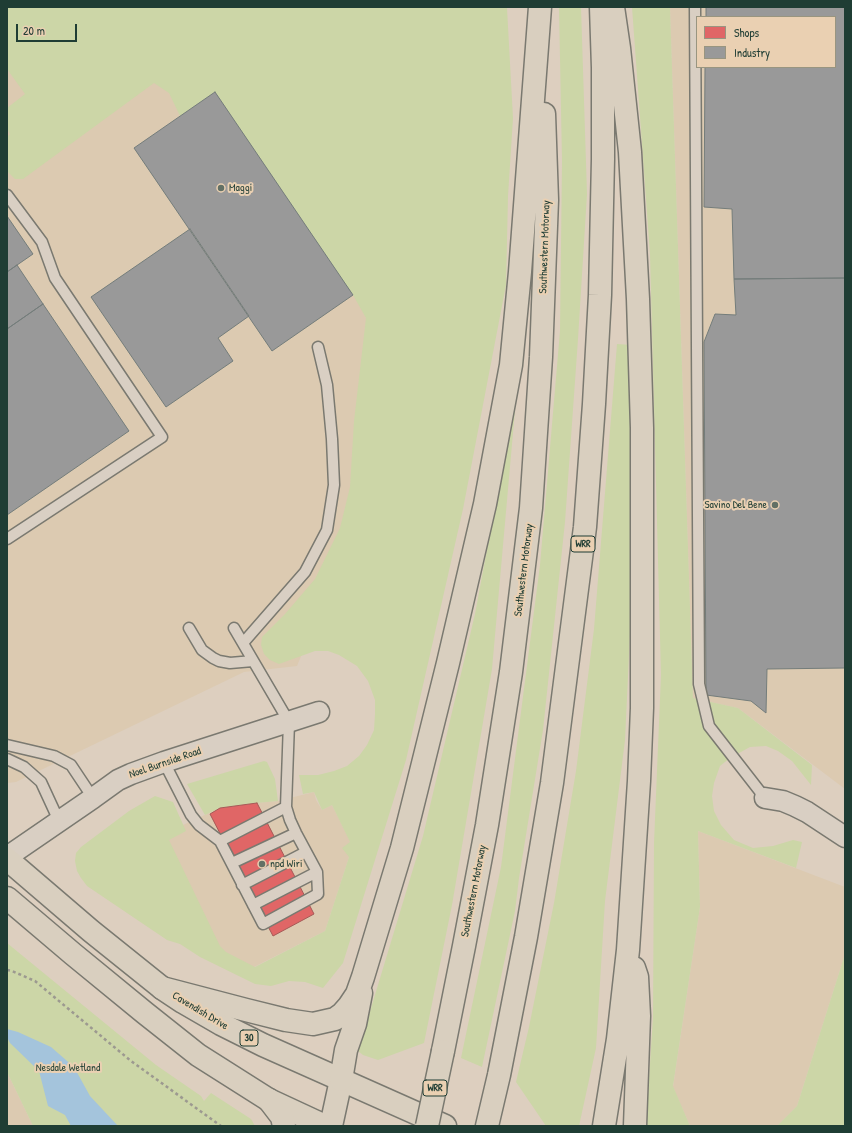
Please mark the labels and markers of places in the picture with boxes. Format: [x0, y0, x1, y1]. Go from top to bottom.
place label: Maggi [229, 181, 252, 195]
marker: Maggi [216, 183, 226, 193]
place label: Savino Del Bene [704, 498, 767, 512]
marker: Savino Del Bene [770, 500, 780, 510]
place label: npd Wiri [270, 857, 302, 871]
marker: npd Wiri [257, 859, 267, 869]

